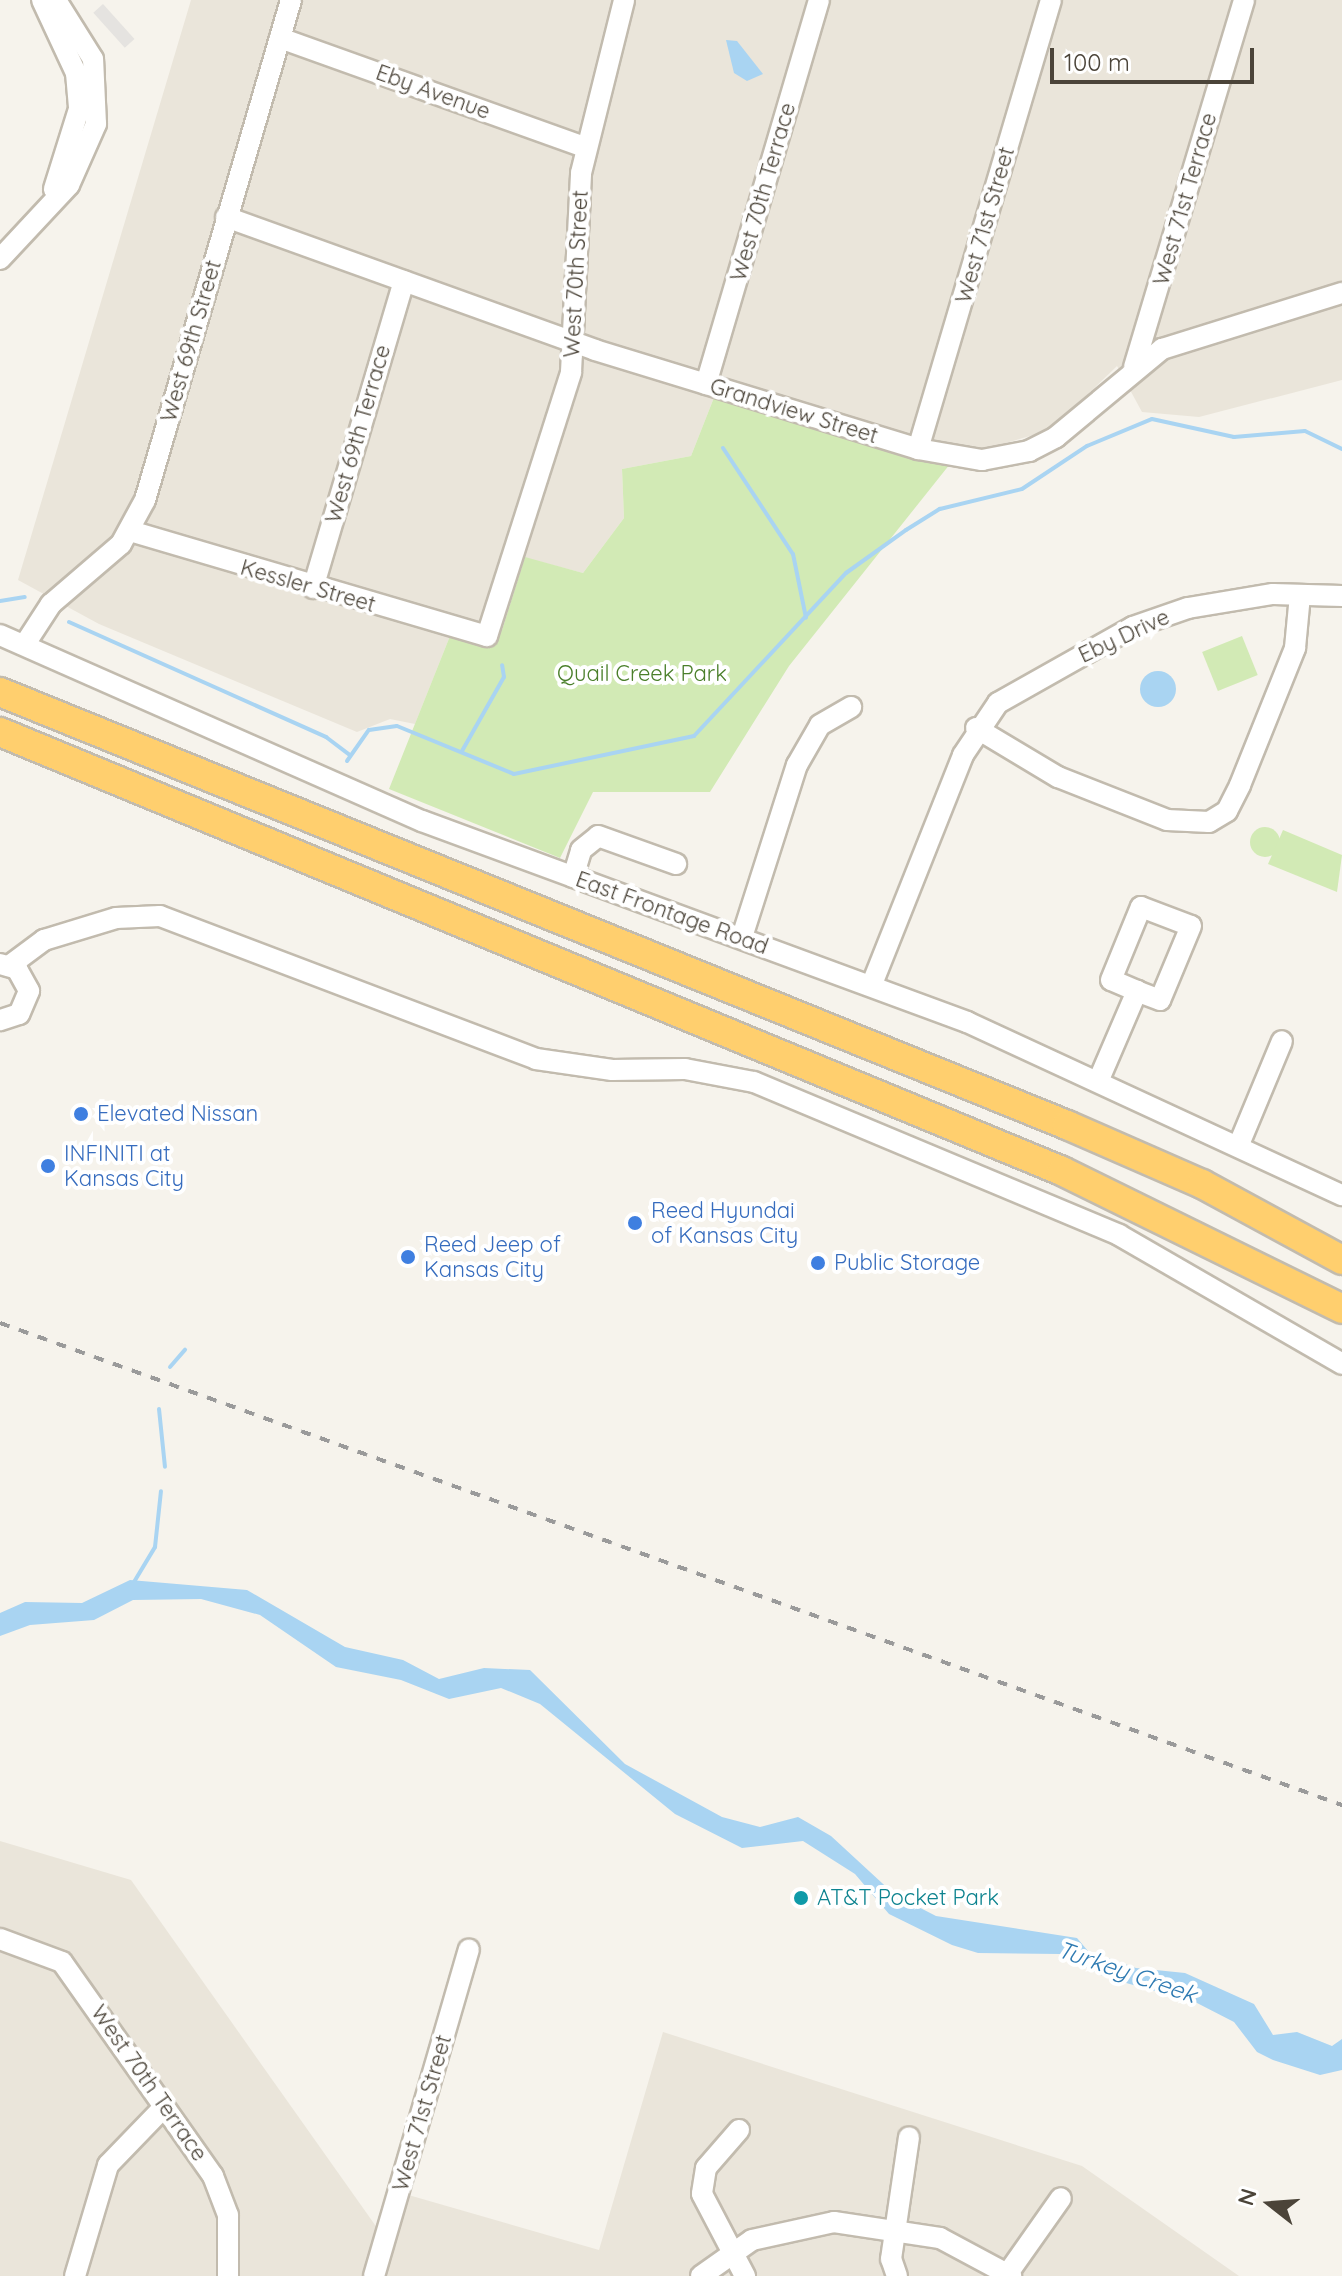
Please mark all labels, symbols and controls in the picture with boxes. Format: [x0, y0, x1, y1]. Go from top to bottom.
scale bar [1054, 32, 1258, 82]
text: 100 m [1064, 47, 1130, 77]
street label: Eby Avenue [372, 59, 494, 125]
street label: West 70th Terrace [725, 100, 801, 284]
street label: West 71st Terrace [1148, 110, 1222, 288]
street label: West 71st Street [950, 144, 1020, 306]
street label: West 70th Street [558, 190, 594, 358]
street label: West 69th Street [155, 257, 227, 425]
street label: West 69th Terrace [320, 342, 396, 526]
street label: Grandview Street [707, 373, 881, 449]
street label: Kessler Street [237, 554, 379, 618]
street label: Eby Drive [1074, 603, 1174, 669]
park label: Quail Creek Park [557, 661, 727, 687]
street label: East Frontage Road [572, 866, 772, 960]
place label: Elevated Nissan [97, 1101, 258, 1127]
marker: Elevated Nissan [72, 1105, 90, 1123]
place label: INFINITI at Kansas City [64, 1140, 184, 1192]
marker: INFINITI at Kansas City [39, 1157, 57, 1175]
place label: Reed Hyundai of Kansas City [651, 1197, 798, 1248]
marker: Reed Hyundai of Kansas City [626, 1214, 644, 1232]
place label: Reed Jeep of Kansas City [424, 1231, 561, 1282]
marker: Reed Jeep of Kansas City [399, 1248, 417, 1266]
place label: Public Storage [834, 1250, 980, 1276]
marker: Public Storage [809, 1254, 827, 1272]
place label: AT&T Pocket Park [817, 1885, 999, 1911]
marker: AT&T Pocket Park [792, 1889, 810, 1907]
water label: Turkey Creek [1054, 1935, 1200, 2009]
street label: West 70th Terrace [85, 2000, 213, 2166]
street label: West 71st Street [387, 2032, 457, 2194]
north arrow [1230, 2164, 1310, 2244]
text: N [1231, 2185, 1263, 2209]

